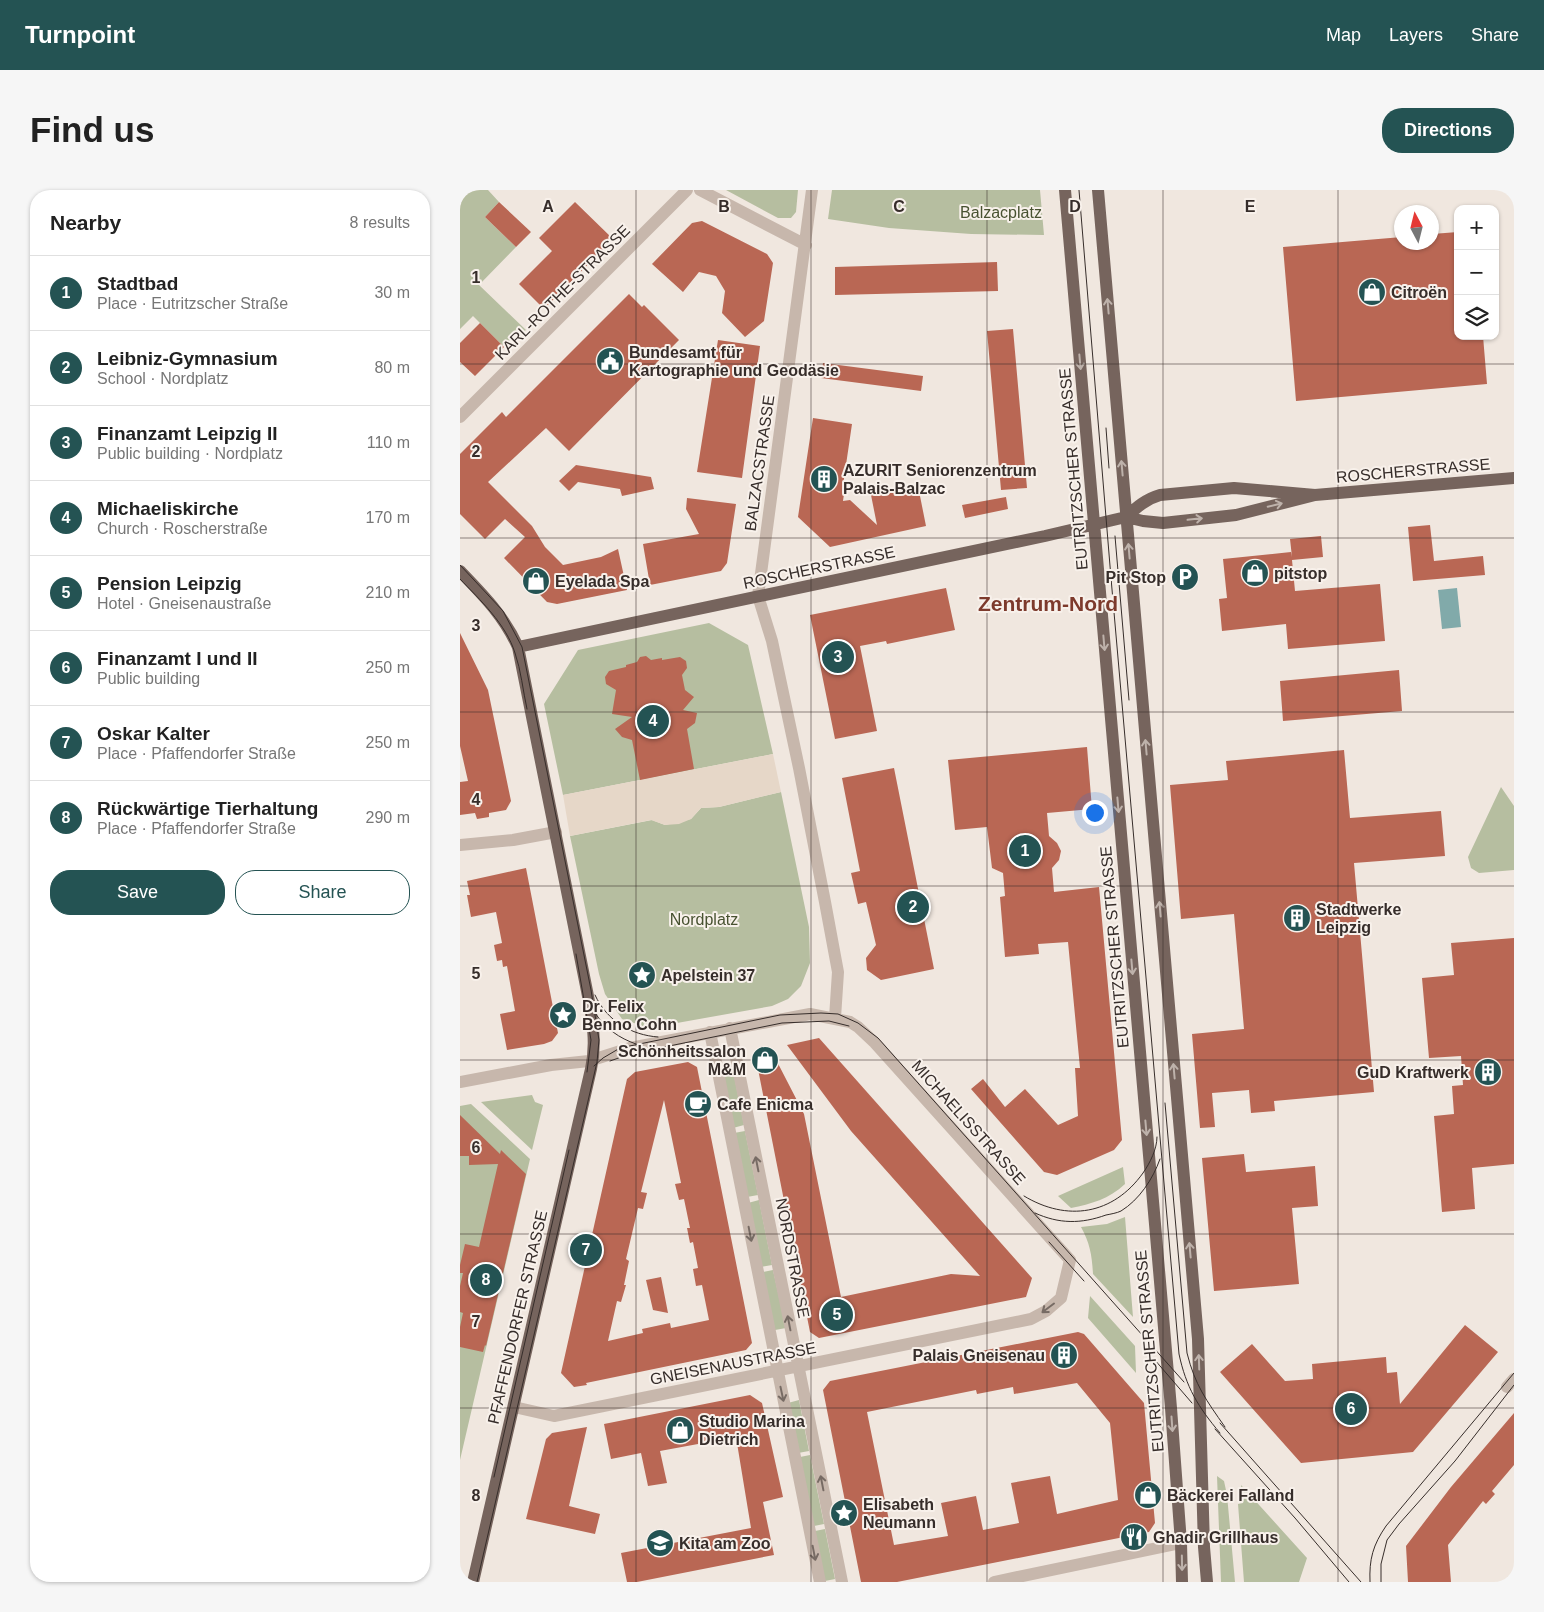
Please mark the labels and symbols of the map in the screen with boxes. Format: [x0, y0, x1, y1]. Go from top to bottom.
text: A [542, 198, 554, 215]
text: B [718, 198, 730, 215]
text: C [893, 198, 905, 215]
text: D [1069, 198, 1081, 215]
text: E [1245, 198, 1256, 215]
park label: Balzacplatz [960, 204, 1042, 221]
north arrow [1394, 205, 1439, 250]
street label: KARL-ROTHE-STRASSE [492, 222, 633, 363]
text: 1 [472, 269, 481, 286]
shop icon: Citroën [1357, 277, 1387, 307]
place label: Citroën [1391, 284, 1447, 301]
one-way arrow [1103, 299, 1113, 315]
place label: Bundesamt für Kartographie und Geodäsie [629, 344, 839, 379]
public building icon: Bundesamt für Kartographie und Geodäsie [595, 346, 625, 376]
one-way arrow [1075, 354, 1085, 370]
street label: EUTRITZSCHER STRASSE [1056, 367, 1091, 571]
street label: BALZACSTRASSE [742, 394, 777, 532]
text: 2 [472, 443, 481, 460]
street label: ROSCHERSTRASSE [1335, 455, 1491, 486]
one-way arrow [1117, 461, 1127, 477]
place label: AZURIT Seniorenzentrum Palais-Balzac [843, 462, 1037, 497]
building icon: AZURIT Seniorenzentrum Palais-Balzac [809, 464, 839, 494]
one-way arrow [1267, 500, 1283, 509]
one-way arrow [1186, 514, 1202, 524]
street label: ROSCHERSTRASSE [742, 543, 897, 592]
one-way arrow [1124, 544, 1134, 560]
shop icon: pitstop [1240, 558, 1270, 588]
parking icon: Pit Stop [1170, 562, 1200, 592]
place label: pitstop [1274, 565, 1328, 582]
shop icon: Eyelada Spa [521, 566, 551, 596]
place label: Pit Stop [1106, 569, 1166, 586]
place label: Eyelada Spa [555, 573, 649, 590]
district label: Zentrum-Nord [978, 592, 1118, 615]
text: 3 [472, 617, 481, 634]
one-way arrow [1100, 634, 1109, 650]
pin: 3 [822, 638, 854, 676]
pin: 4 [637, 702, 669, 740]
one-way arrow [1141, 740, 1151, 756]
text: 4 [472, 791, 481, 808]
one-way arrow [1113, 796, 1123, 812]
your location [1082, 800, 1108, 826]
pin: 1 [1009, 832, 1041, 870]
street label: EUTRITZSCHER STRASSE [1097, 845, 1132, 1049]
pin: 2 [897, 888, 929, 926]
place label: Stadtwerke Leipzig [1316, 901, 1401, 936]
one-way arrow [1155, 902, 1165, 918]
building icon: Stadtwerke Leipzig [1282, 903, 1312, 933]
park label: Nordplatz [670, 911, 738, 928]
one-way arrow [1127, 958, 1137, 974]
place icon: Apelstein 37 [627, 960, 657, 990]
text: 5 [472, 965, 481, 982]
place label: Apelstein 37 [661, 967, 755, 984]
place label: Dr. Felix Benno Cohn [582, 998, 677, 1033]
place icon: Dr. Felix Benno Cohn [548, 1000, 578, 1030]
place label: Schönheitssalon M&M [618, 1043, 746, 1078]
shop icon: Schönheitssalon M&M [750, 1045, 780, 1075]
street label: MICHAELISSTRASSE [908, 1057, 1029, 1188]
building icon: GuD Kraftwerk [1473, 1057, 1503, 1087]
one-way arrow [1169, 1063, 1179, 1079]
place label: GuD Kraftwerk [1357, 1064, 1469, 1081]
cafe icon: Cafe Enicma [683, 1089, 713, 1119]
place label: Cafe Enicma [717, 1096, 813, 1113]
one-way arrow [1141, 1120, 1151, 1136]
text: 6 [472, 1139, 481, 1156]
one-way arrow [752, 1157, 762, 1173]
street label: NORDSTRASSE [773, 1197, 812, 1319]
street label: PFAFFENDORFER STRASSE [485, 1209, 550, 1426]
one-way arrow [746, 1226, 755, 1242]
pin: 7 [570, 1231, 602, 1269]
one-way arrow [1185, 1243, 1195, 1259]
street label: EUTRITZSCHER STRASSE [1132, 1249, 1167, 1453]
pin: 8 [470, 1261, 502, 1299]
pin: 5 [821, 1296, 853, 1334]
one-way arrow [1042, 1303, 1055, 1314]
text: 7 [472, 1313, 481, 1330]
one-way arrow [784, 1316, 794, 1332]
street label: GNEISENAUSTRASSE [649, 1339, 818, 1388]
building icon: Palais Gneisenau [1049, 1340, 1079, 1370]
place label: Palais Gneisenau [912, 1347, 1045, 1364]
one-way arrow [1195, 1354, 1204, 1370]
one-way arrow [778, 1385, 787, 1401]
pin: 6 [1335, 1390, 1367, 1428]
place label: Studio Marina Dietrich [699, 1413, 805, 1448]
shop icon: Studio Marina Dietrich [665, 1415, 695, 1445]
one-way arrow [1167, 1415, 1176, 1431]
one-way arrow [816, 1475, 826, 1491]
shop icon: Bäckerei Falland [1133, 1480, 1163, 1510]
text: 8 [472, 1487, 481, 1504]
place label: Bäckerei Falland [1167, 1487, 1294, 1504]
place label: Elisabeth Neumann [863, 1496, 936, 1531]
place icon: Elisabeth Neumann [829, 1498, 859, 1528]
restaurant icon: Ghadir Grillhaus [1119, 1522, 1149, 1552]
school or university icon: Kita am Zoo [645, 1528, 675, 1558]
place label: Ghadir Grillhaus [1153, 1529, 1278, 1546]
place label: Kita am Zoo [679, 1535, 771, 1552]
one-way arrow [810, 1545, 819, 1561]
one-way arrow [1177, 1554, 1187, 1570]

